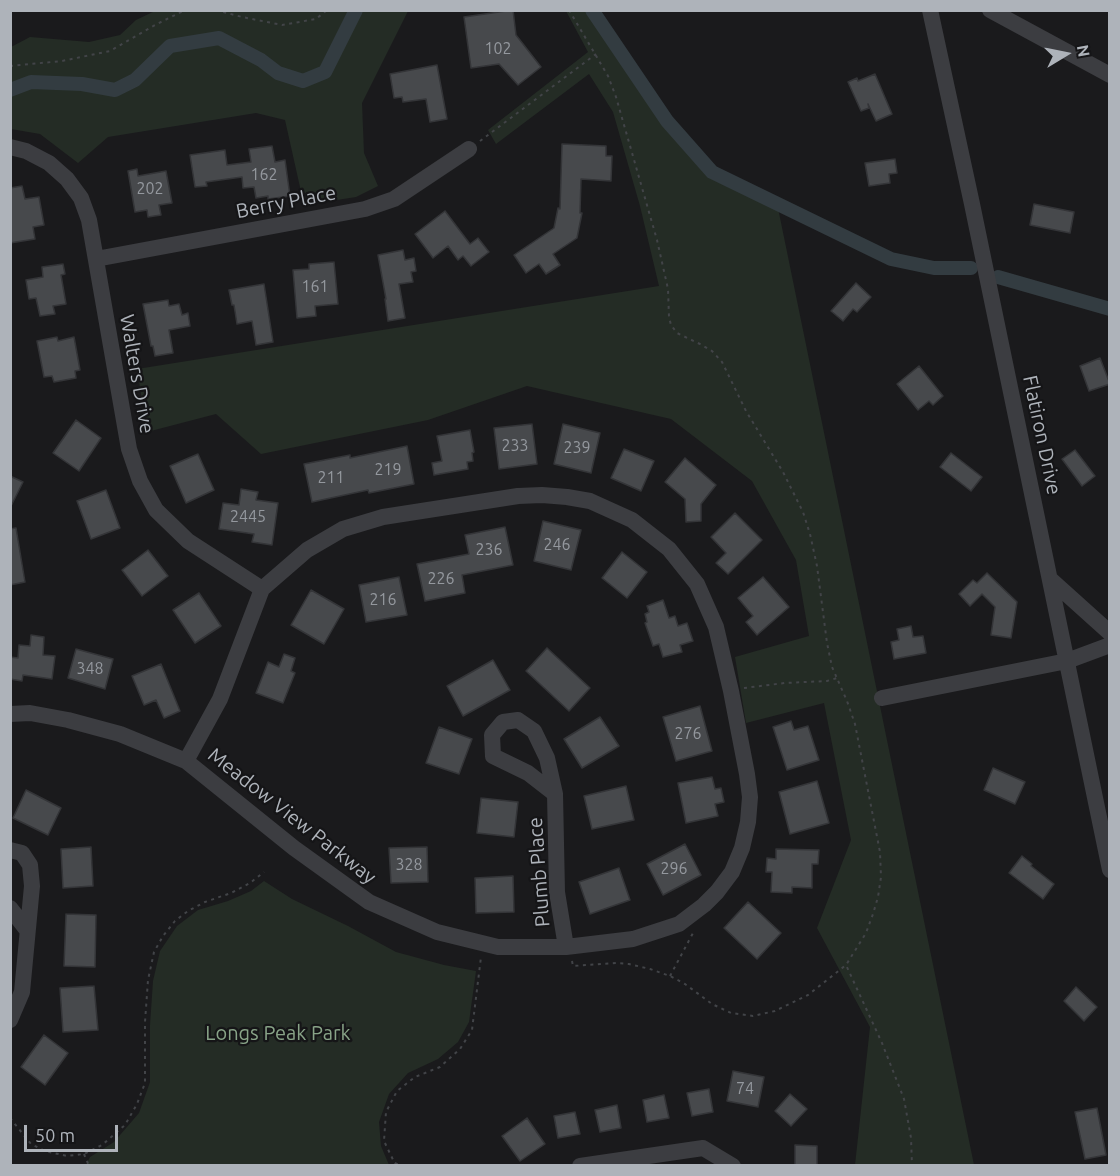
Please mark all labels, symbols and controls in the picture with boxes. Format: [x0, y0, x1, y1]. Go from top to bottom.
north arrow [1036, 24, 1096, 84]
house number: 102 [484, 39, 512, 59]
text: N [1074, 43, 1094, 58]
house number: 162 [250, 165, 278, 185]
house number: 202 [136, 179, 164, 199]
street label: Berry Place [234, 181, 338, 223]
house number: 161 [301, 277, 329, 297]
street label: Walters Drive [115, 313, 159, 435]
street label: Flatiron Drive [1018, 373, 1066, 497]
house number: 233 [501, 436, 529, 456]
house number: 239 [563, 438, 591, 458]
house number: 219 [374, 460, 402, 480]
house number: 211 [317, 468, 345, 488]
house number: 2445 [230, 507, 266, 527]
house number: 246 [543, 535, 571, 555]
house number: 236 [475, 540, 503, 560]
house number: 226 [427, 569, 455, 589]
house number: 216 [369, 590, 397, 610]
house number: 348 [76, 659, 104, 679]
house number: 276 [674, 724, 702, 744]
street label: Meadow View Parkway [203, 743, 381, 889]
street label: Plumb Place [523, 816, 555, 928]
house number: 328 [395, 855, 423, 875]
house number: 296 [660, 859, 688, 879]
park label: Longs Peak Park [205, 1021, 351, 1045]
house number: 74 [736, 1079, 754, 1099]
scale bar [27, 1113, 122, 1151]
text: 50 m [35, 1125, 75, 1145]

